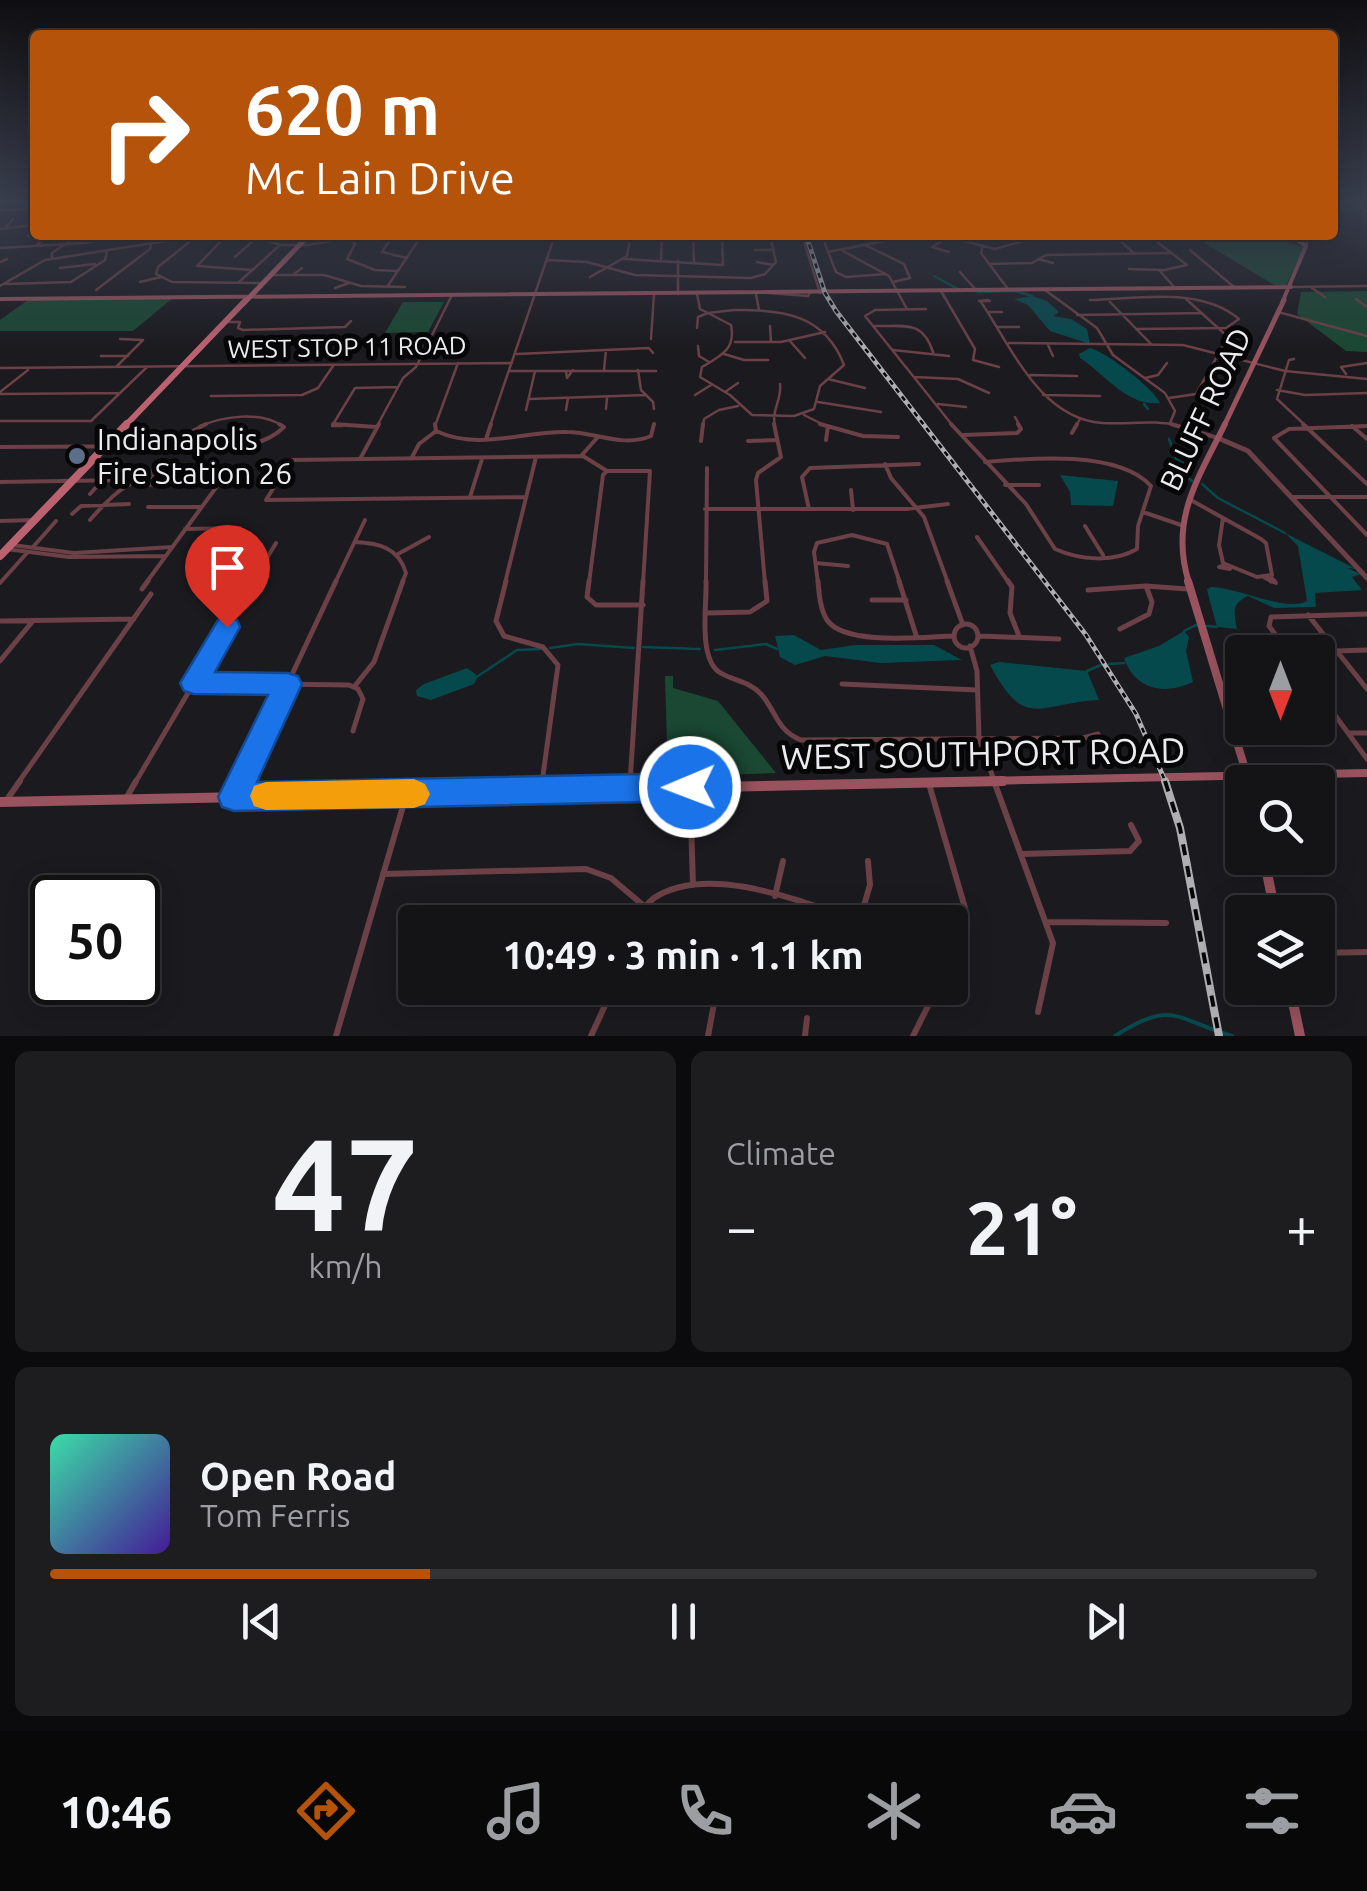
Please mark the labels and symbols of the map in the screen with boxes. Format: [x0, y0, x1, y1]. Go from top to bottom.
street label: BLUFF ROAD [1153, 322, 1257, 496]
street label: WEST STOP 11 ROAD [227, 331, 467, 363]
place label: Indianapolis Fire Station 26 [97, 422, 292, 490]
marker: Indianapolis Fire Station 26 [66, 445, 88, 467]
pin [185, 525, 270, 628]
north arrow [1225, 635, 1335, 745]
street label: WEST SOUTHPORT ROAD [780, 729, 1186, 777]
position arrow [638, 735, 742, 839]
speed limit sign: 50 [30, 875, 160, 1005]

